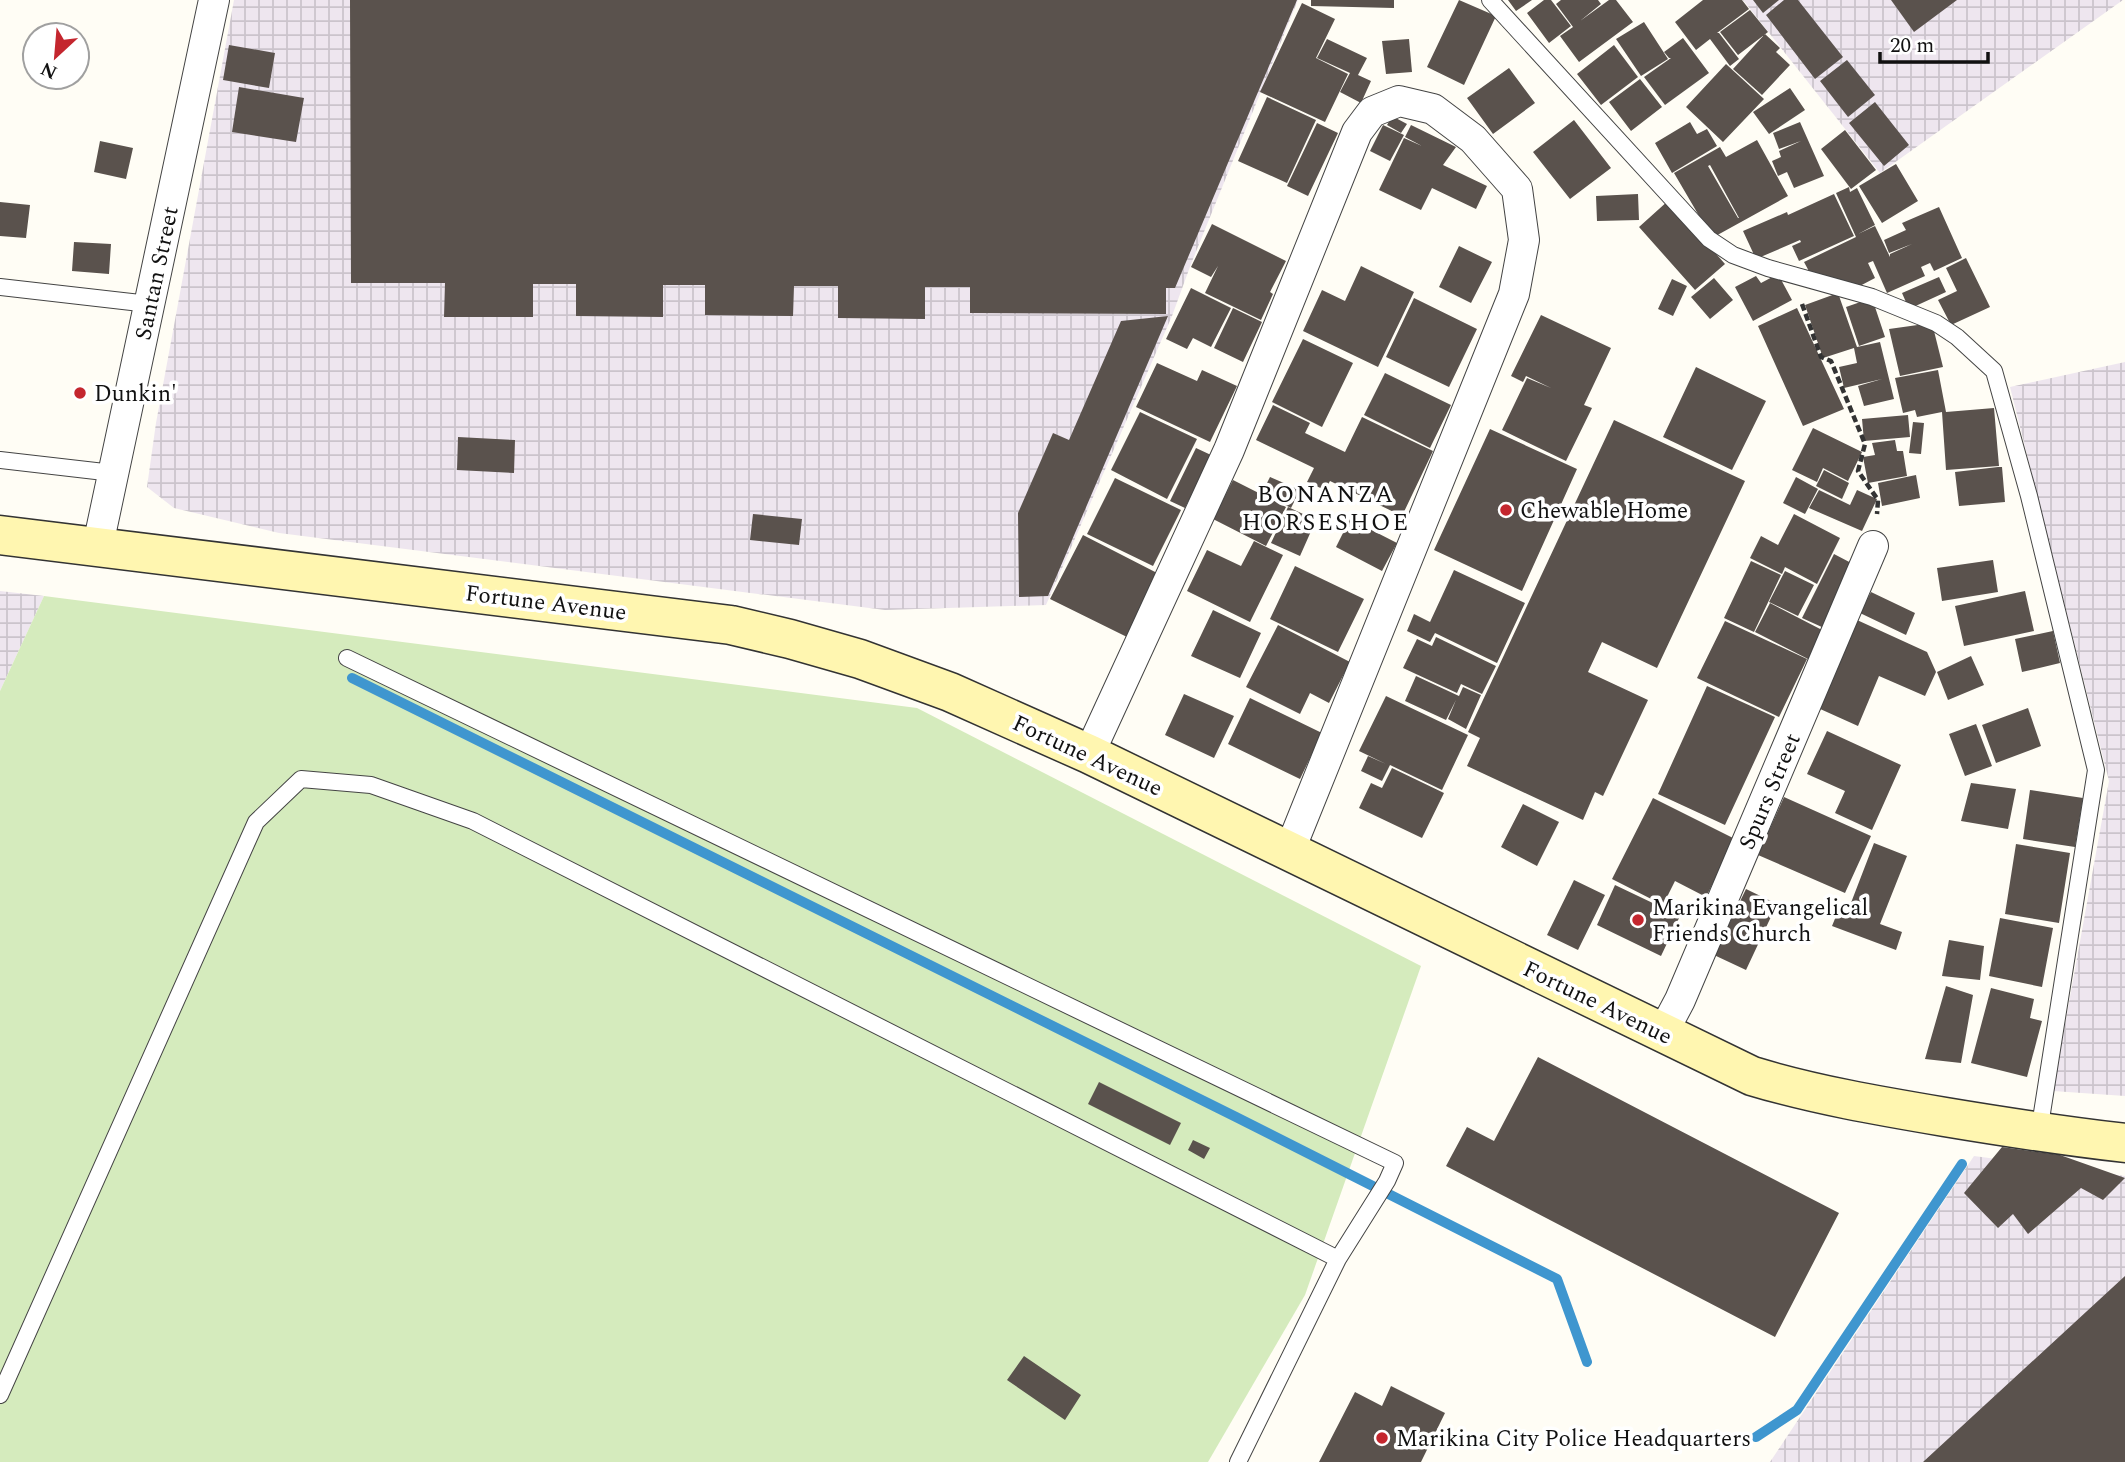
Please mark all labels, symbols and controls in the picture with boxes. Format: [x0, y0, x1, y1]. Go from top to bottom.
north arrow [21, 21, 91, 91]
scale bar [1880, 21, 1988, 65]
text: 20 m [1890, 30, 1934, 62]
text: N [36, 53, 63, 86]
street label: Santan Street [126, 203, 189, 344]
place label: Dunkin' [94, 377, 177, 412]
marker: Dunkin' [72, 385, 88, 401]
district label: BONANZA HORSESHOE [1242, 477, 1410, 541]
place label: Chewable Home [1520, 494, 1688, 529]
marker: Chewable Home [1498, 502, 1514, 518]
street label: Fortune Avenue [463, 576, 628, 631]
street label: Fortune Avenue [1006, 706, 1168, 807]
street label: Spurs Street [1730, 728, 1811, 855]
place label: Marikina Evangelical Friends Church [1652, 891, 1868, 952]
marker: Marikina Evangelical Friends Church [1630, 912, 1646, 928]
street label: Fortune Avenue [1517, 952, 1678, 1055]
place label: Marikina City Police Headquarters [1396, 1422, 1751, 1457]
marker: Marikina City Police Headquarters [1374, 1430, 1390, 1446]

